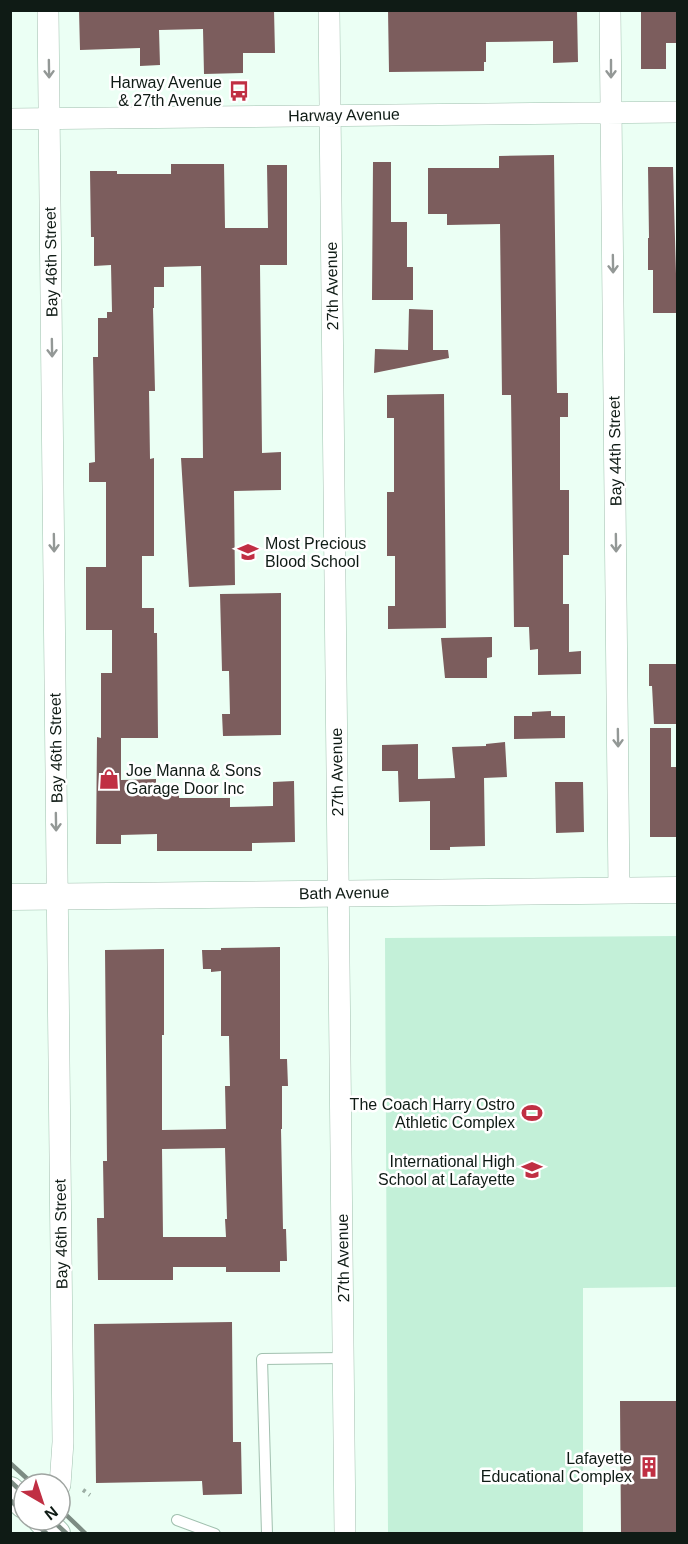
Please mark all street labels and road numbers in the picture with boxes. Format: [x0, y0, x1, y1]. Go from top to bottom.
street label: Harway Avenue [288, 106, 400, 124]
street label: Bay 46th Street [42, 206, 60, 317]
street label: 27th Avenue [323, 241, 341, 330]
street label: Bay 44th Street [606, 395, 624, 506]
street label: Bay 46th Street [47, 692, 65, 803]
street label: 27th Avenue [328, 727, 346, 816]
street label: Bath Avenue [299, 884, 389, 902]
street label: Bay 46th Street [52, 1178, 70, 1289]
street label: 27th Avenue [334, 1213, 352, 1302]

